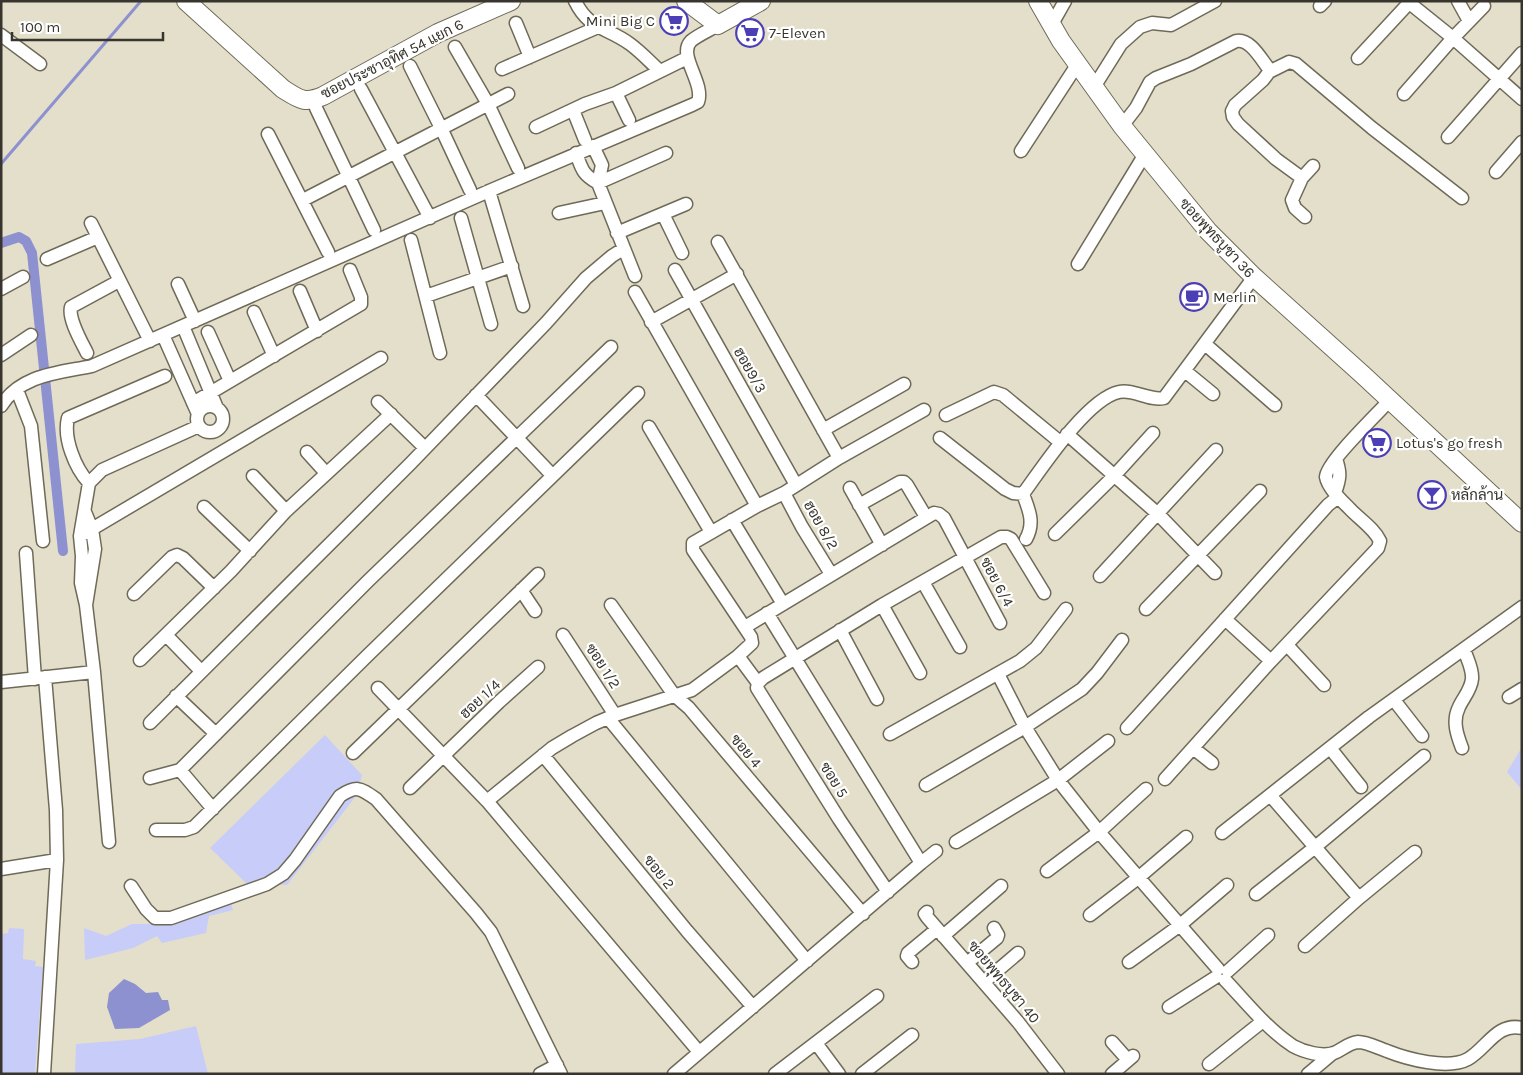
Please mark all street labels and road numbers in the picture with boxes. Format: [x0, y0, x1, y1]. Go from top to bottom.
street label: ซอยประชาอุทิศ 54 แยก 6 [318, 15, 467, 105]
street label: ซอยพุทธบูชา 36 [1174, 194, 1259, 283]
street label: ฮอย9/3 [730, 344, 770, 396]
street label: ฮอย 8/2 [800, 497, 842, 553]
street label: ซอย 6/4 [976, 554, 1018, 610]
street label: ซอย 1/2 [582, 640, 624, 692]
street label: ฮอย 1/4 [456, 675, 505, 722]
street label: ซอย 4 [727, 730, 766, 772]
street label: ซอย 5 [816, 759, 852, 801]
street label: ซอย 2 [640, 851, 678, 893]
street label: ซอยพุทธบูชา 40 [963, 937, 1044, 1028]

